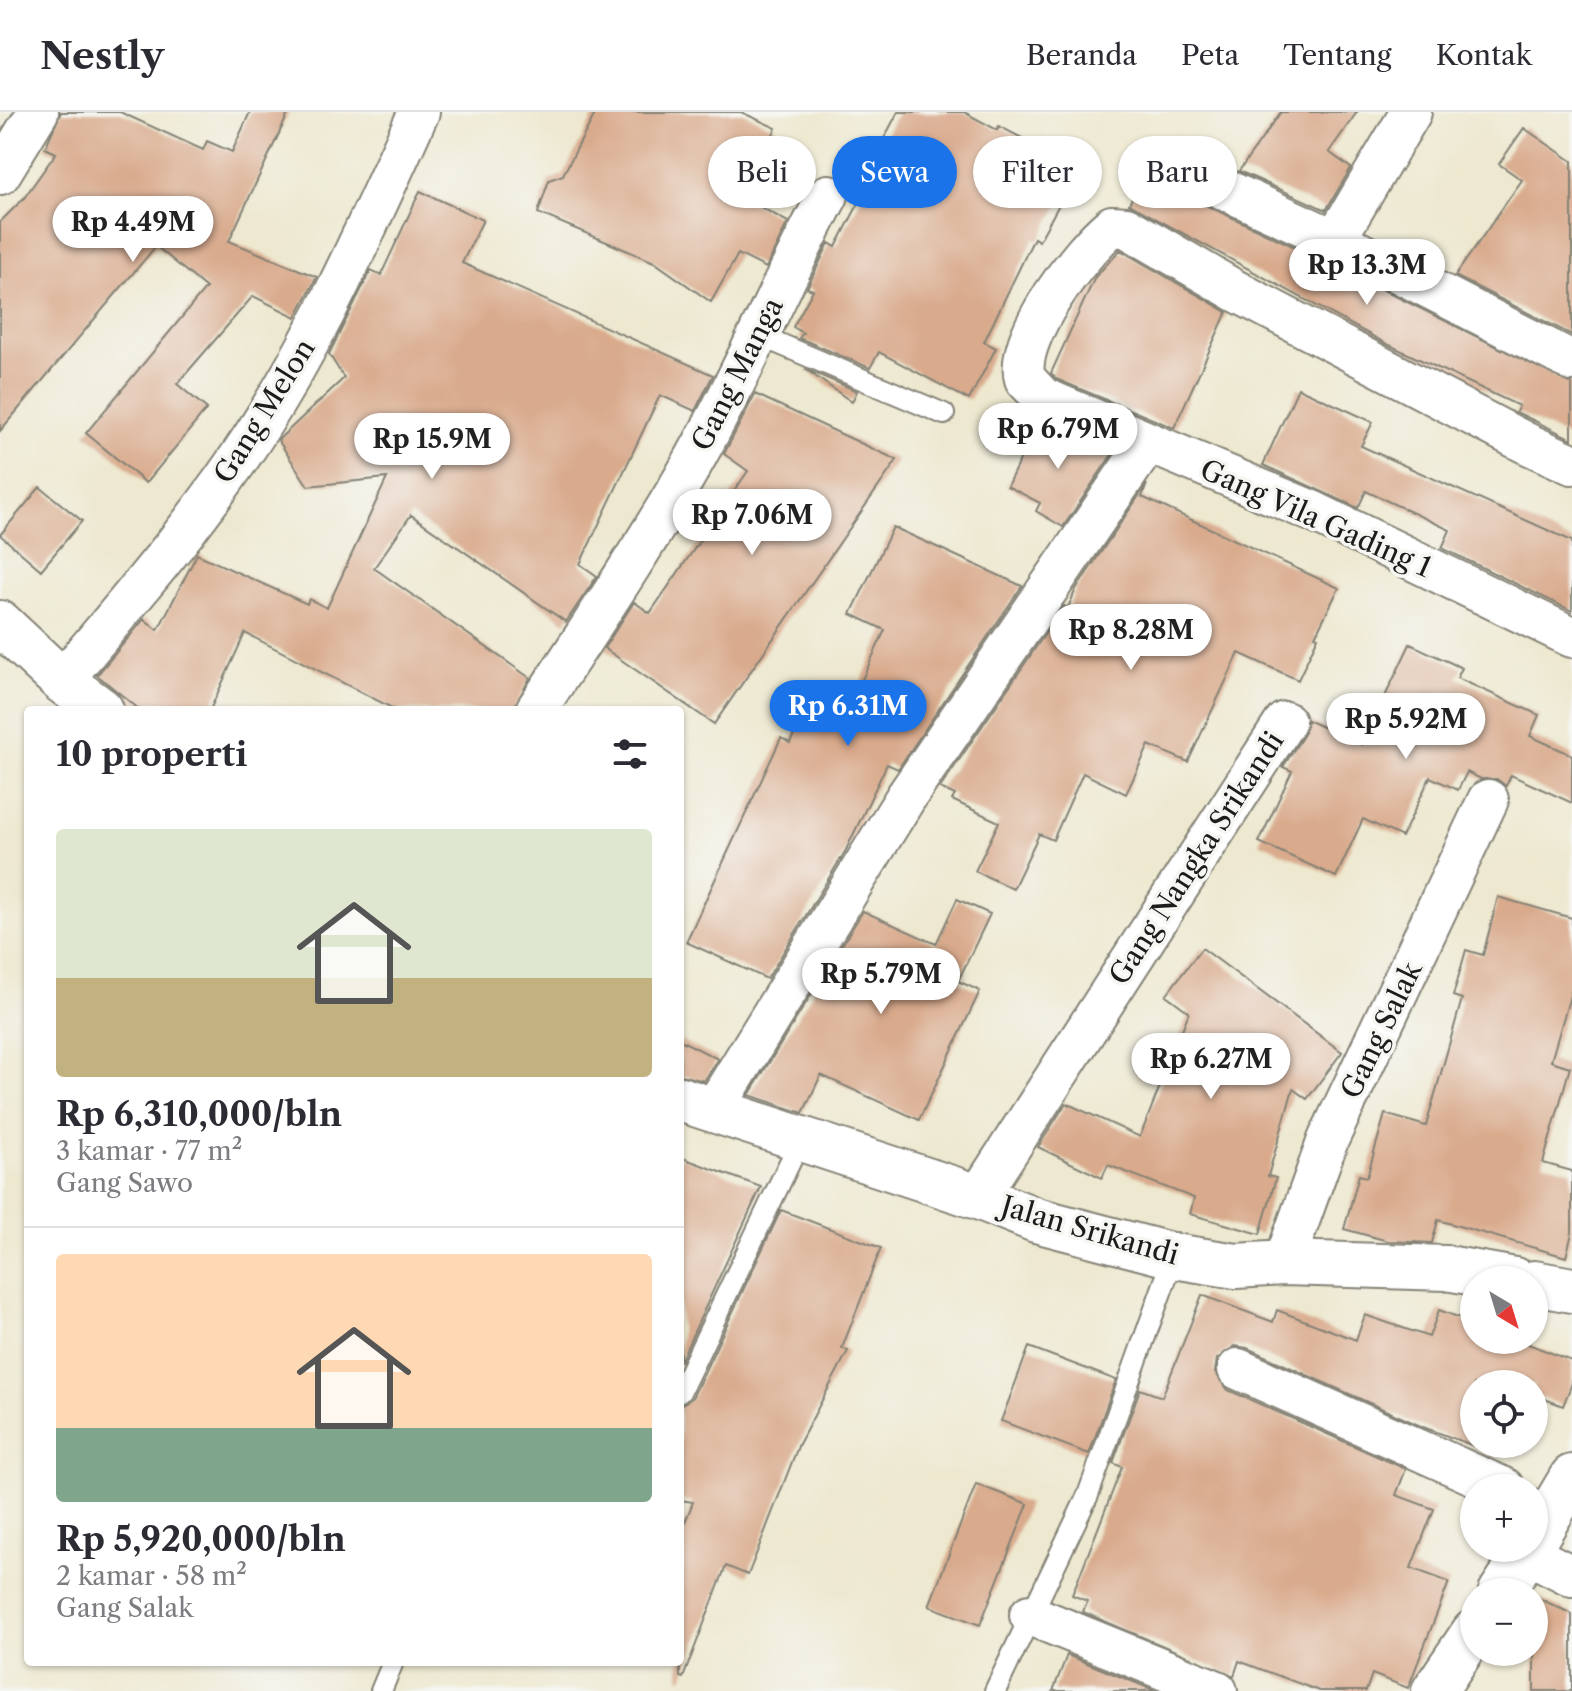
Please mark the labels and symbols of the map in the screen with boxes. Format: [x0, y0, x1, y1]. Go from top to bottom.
pin: Rp 4.49M [50, 196, 216, 264]
pin: Rp 13.3M [1284, 239, 1450, 307]
street label: Gang Manga [684, 292, 790, 456]
street label: Gang Melon [206, 333, 322, 489]
pin: Rp 6.79M [975, 403, 1141, 471]
pin: Rp 15.9M [349, 413, 515, 481]
street label: Gang Vila Gading 1 [1195, 452, 1437, 584]
pin: Rp 7.06M [669, 489, 835, 557]
pin: Rp 8.28M [1048, 604, 1214, 672]
pin: Rp 6.31M [765, 680, 931, 748]
pin: Rp 5.92M [1323, 693, 1489, 761]
street label: Gang Nangka Srikandi [1102, 725, 1290, 991]
pin: Rp 5.79M [798, 948, 964, 1016]
street label: Gang Salak [1333, 955, 1429, 1104]
pin: Rp 6.27M [1128, 1033, 1294, 1101]
street label: Jalan Srikandi [994, 1187, 1183, 1272]
north arrow [1460, 1266, 1548, 1354]

